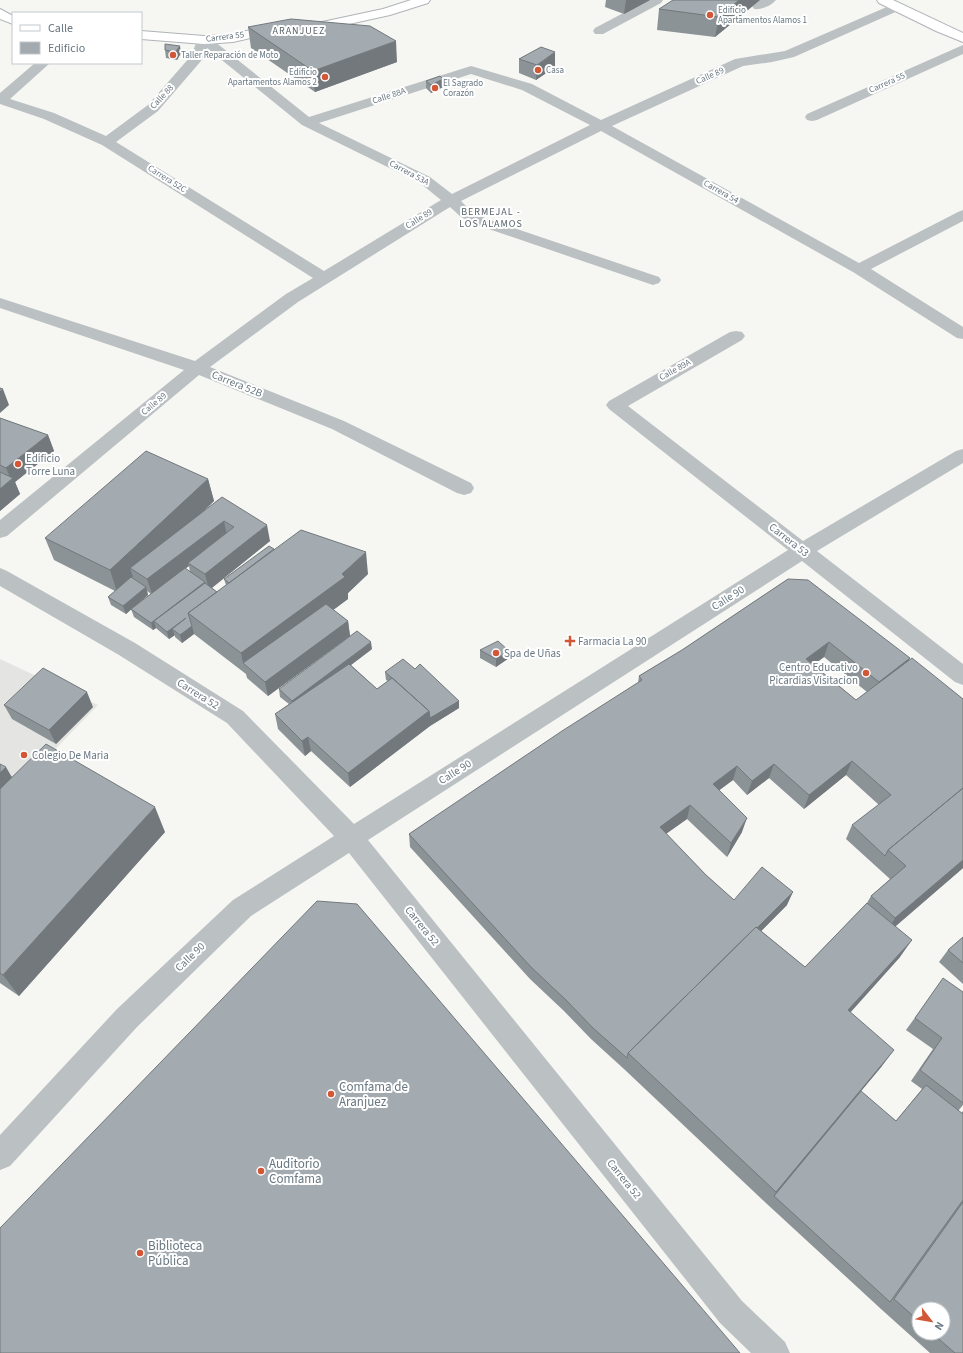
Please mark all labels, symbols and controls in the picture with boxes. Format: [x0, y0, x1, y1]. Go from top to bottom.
place label: Edificio Apartamentos Alamos 1 [718, 4, 807, 27]
marker: Edificio Apartamentos Alamos 1 [705, 10, 715, 20]
legend [12, 12, 142, 64]
text: Calle [48, 20, 73, 37]
district label: ARANJUEZ [273, 24, 325, 38]
street label: Carrera 55 [205, 28, 245, 46]
text: Edificio [48, 40, 85, 57]
place label: Taller Reparación de Moto [181, 49, 278, 62]
marker: Taller Reparación de Moto [168, 50, 178, 60]
place label: Casa [546, 64, 564, 77]
street label: Calle 89 [694, 64, 727, 88]
marker: Casa [533, 65, 543, 75]
place label: Edificio Apartamentos Alamos 2 [228, 66, 318, 89]
street label: Carrera 55 [867, 69, 908, 97]
marker: Edificio Apartamentos Alamos 2 [320, 72, 330, 82]
place label: El Sagrado Corazón [443, 77, 483, 100]
street label: Calle 88 [147, 81, 177, 112]
marker: El Sagrado Corazón [430, 83, 440, 93]
street label: Calle 88A [371, 84, 407, 107]
street label: Carrera 53A [387, 157, 431, 189]
street label: Carrera 52C [145, 162, 189, 196]
street label: Carrera 54 [701, 177, 741, 207]
street label: Calle 89 [403, 205, 435, 232]
district label: BERMEJAL - LOS ALAMOS [459, 205, 523, 231]
street label: Calle 89A [657, 356, 693, 384]
street label: Carrera 52B [209, 367, 265, 401]
street label: Calle 89 [139, 389, 170, 418]
place label: Edificio Torre Luna [26, 451, 75, 479]
marker: Edificio Torre Luna [13, 459, 23, 469]
street label: Carrera 53 [766, 520, 812, 560]
street label: Calle 90 [709, 582, 747, 614]
place label: Farmacia La 90 [578, 634, 647, 649]
marker: Farmacia La 90 [565, 636, 575, 646]
place label: Spa de Uñas [504, 646, 561, 661]
marker: Spa de Uñas [491, 648, 501, 658]
place label: Centro Educativo Picardias Visitacion [769, 660, 858, 688]
marker: Centro Educativo Picardias Visitacion [861, 668, 871, 678]
street label: Carrera 52 [174, 675, 222, 713]
place label: Colegio De Maria [32, 748, 109, 763]
marker: Colegio De Maria [19, 750, 29, 760]
street label: Calle 90 [436, 756, 474, 788]
street label: Carrera 52 [401, 903, 443, 949]
street label: Calle 90 [172, 939, 208, 975]
place label: Comfama de Aranjuez [339, 1078, 408, 1111]
marker: Comfama de Aranjuez [326, 1089, 336, 1099]
place label: Auditorio Comfama [269, 1155, 322, 1188]
street label: Carrera 52 [603, 1156, 645, 1202]
marker: Auditorio Comfama [256, 1166, 266, 1176]
place label: Biblioteca Pública [148, 1237, 202, 1270]
marker: Biblioteca Pública [135, 1248, 145, 1258]
north arrow [911, 1301, 951, 1341]
text: N [931, 1319, 947, 1333]

